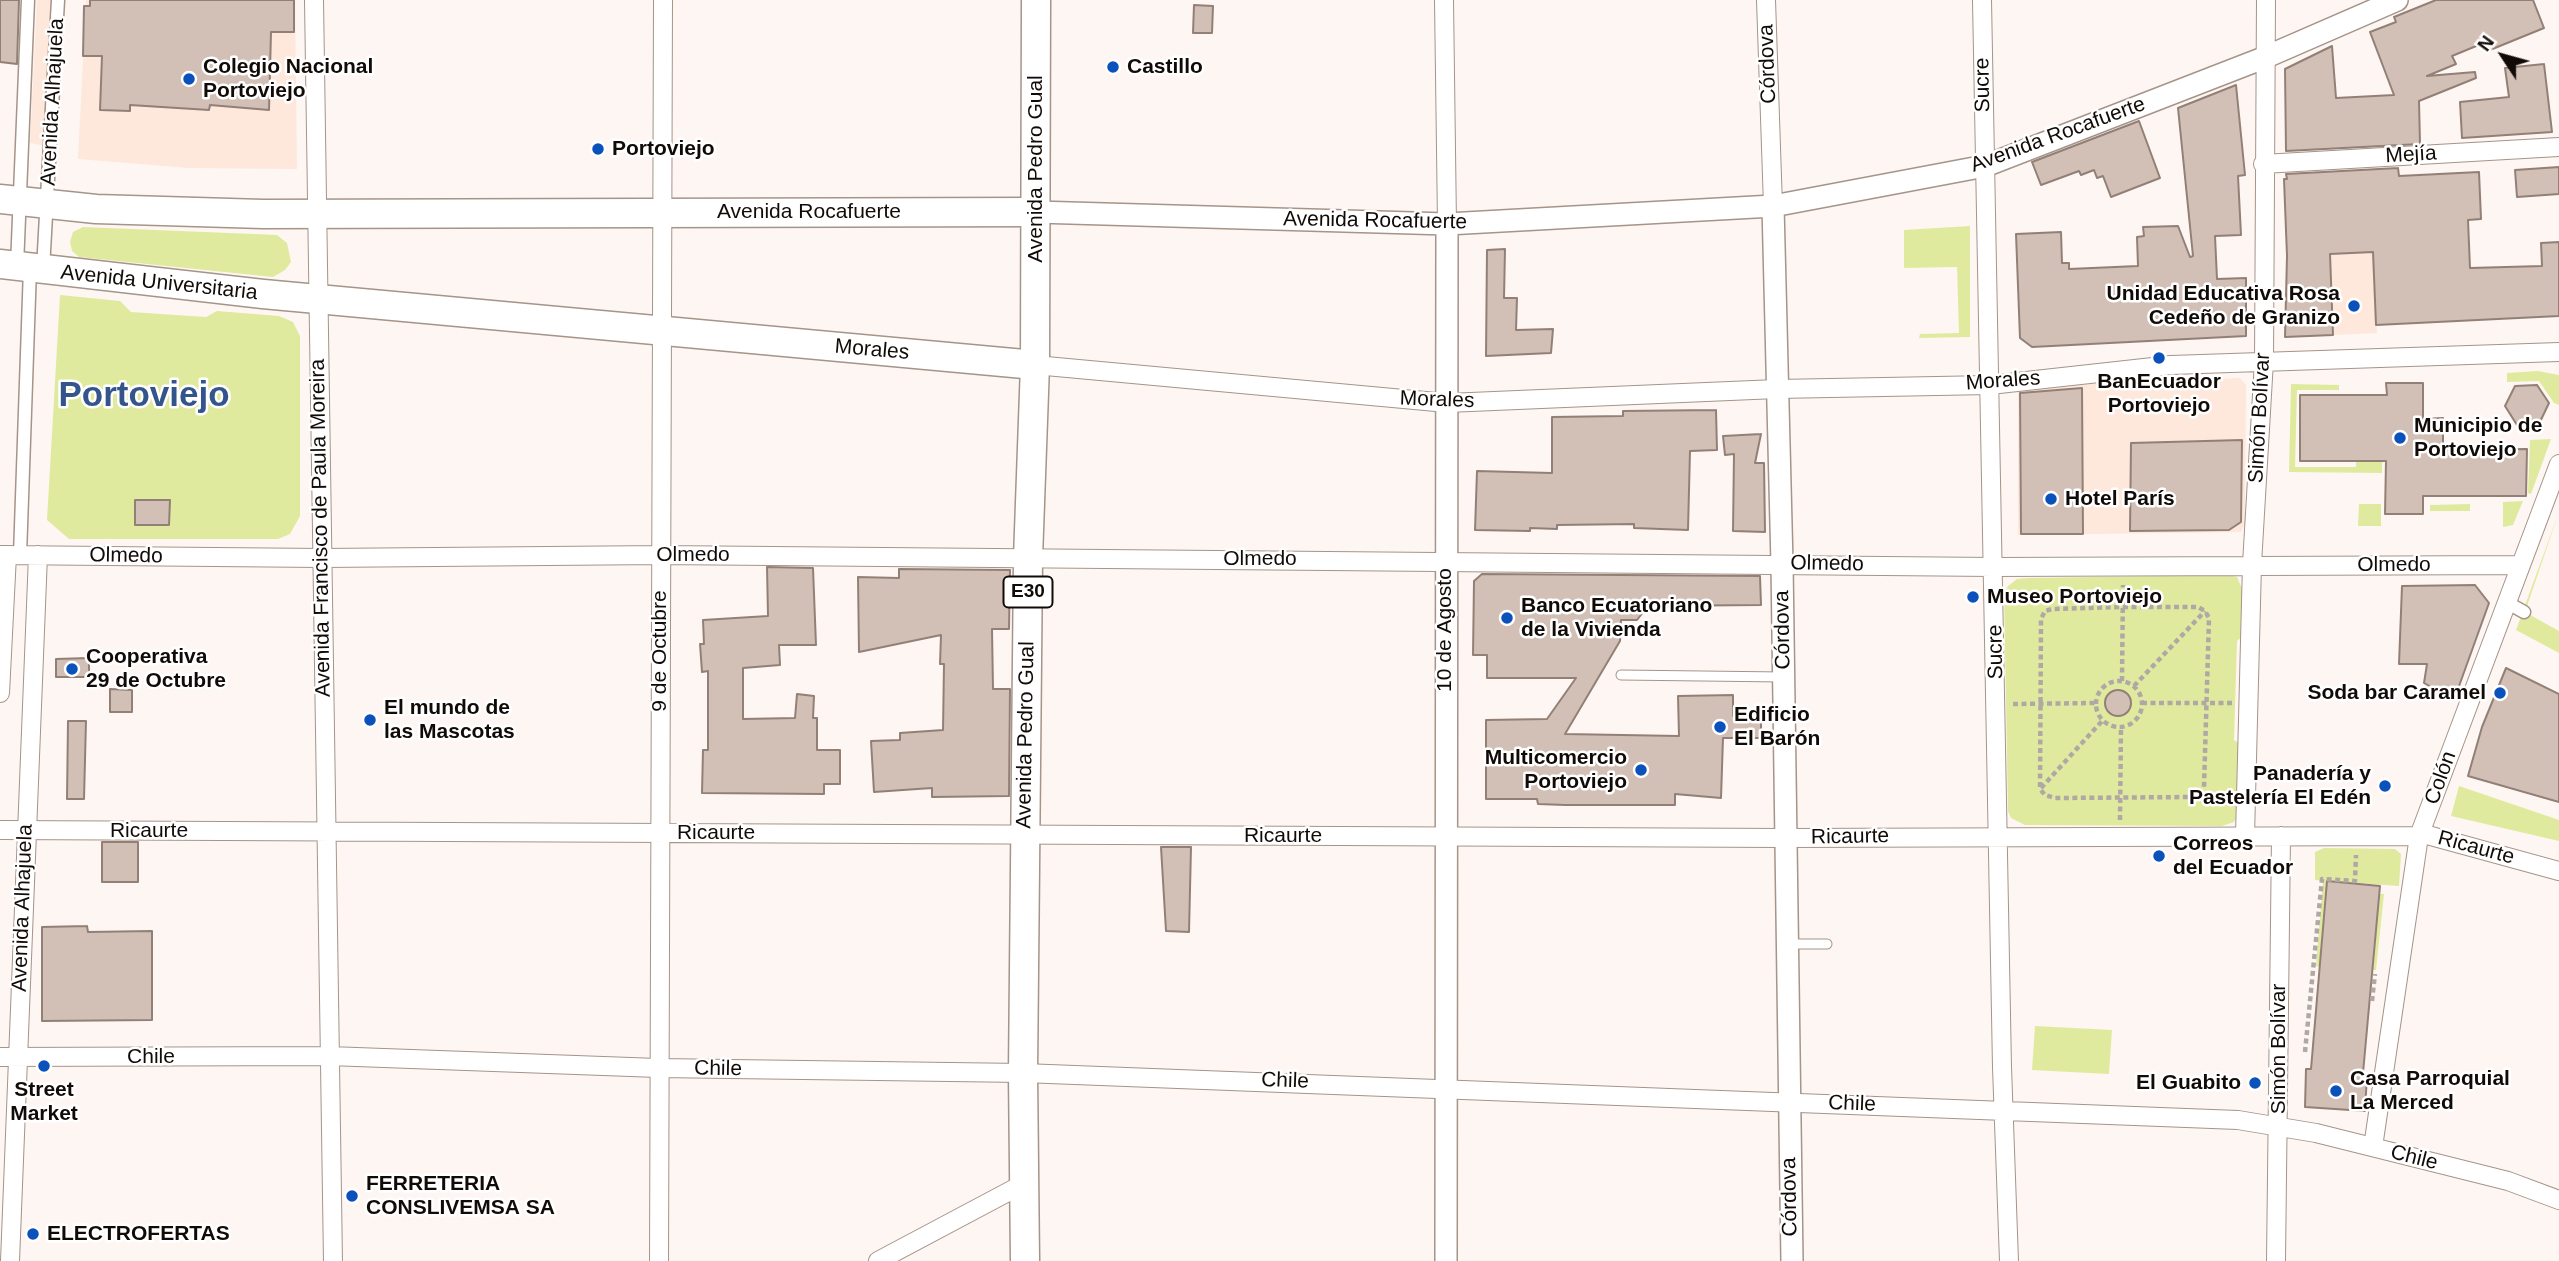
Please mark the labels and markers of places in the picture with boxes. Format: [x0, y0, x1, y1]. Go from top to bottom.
place label: Colegio Nacional Portoviejo [203, 54, 373, 104]
place label: Castillo [1127, 54, 1203, 80]
marker: Castillo [1105, 59, 1121, 75]
marker: Colegio Nacional Portoviejo [181, 71, 197, 87]
place label: Portoviejo [612, 136, 715, 162]
marker: Portoviejo [590, 141, 606, 157]
place label: Unidad Educativa Rosa Cedeño de Granizo [2107, 281, 2340, 331]
marker: Unidad Educativa Rosa Cedeño de Granizo [2346, 298, 2362, 314]
marker: BanEcuador Portoviejo [2151, 350, 2167, 366]
place label: BanEcuador Portoviejo [2097, 369, 2221, 419]
place label: Municipio de Portoviejo [2414, 413, 2542, 463]
marker: Municipio de Portoviejo [2392, 430, 2408, 446]
place label: Hotel París [2065, 486, 2175, 512]
marker: Hotel París [2043, 491, 2059, 507]
place label: Museo Portoviejo [1987, 584, 2162, 610]
marker: Museo Portoviejo [1965, 589, 1981, 605]
place label: Banco Ecuatoriano de la Vivienda [1521, 593, 1712, 643]
marker: Banco Ecuatoriano de la Vivienda [1499, 610, 1515, 626]
place label: Cooperativa 29 de Octubre [86, 644, 226, 694]
marker: Cooperativa 29 de Octubre [64, 661, 80, 677]
place label: Soda bar Caramel [2307, 680, 2486, 706]
marker: Soda bar Caramel [2492, 685, 2508, 701]
place label: El mundo de las Mascotas [384, 695, 515, 745]
place label: Edificio El Barón [1734, 702, 1820, 752]
marker: El mundo de las Mascotas [362, 712, 378, 728]
marker: Edificio El Barón [1712, 719, 1728, 735]
place label: Multicomercio Portoviejo [1485, 745, 1627, 795]
place label: Panadería y Pastelería El Edén [2189, 761, 2371, 811]
marker: Multicomercio Portoviejo [1633, 762, 1649, 778]
marker: Panadería y Pastelería El Edén [2377, 778, 2393, 794]
place label: Correos del Ecuador [2173, 831, 2293, 881]
marker: Correos del Ecuador [2151, 848, 2167, 864]
marker: Street Market [36, 1058, 52, 1074]
place label: Casa Parroquial La Merced [2350, 1066, 2510, 1116]
place label: El Guabito [2136, 1070, 2241, 1096]
marker: El Guabito [2247, 1075, 2263, 1091]
place label: Street Market [10, 1077, 78, 1127]
marker: Casa Parroquial La Merced [2328, 1083, 2344, 1099]
place label: FERRETERIA CONSLIVEMSA SA [366, 1171, 555, 1221]
marker: FERRETERIA CONSLIVEMSA SA [344, 1188, 360, 1204]
place label: ELECTROFERTAS [47, 1221, 230, 1247]
marker: ELECTROFERTAS [25, 1226, 41, 1242]

